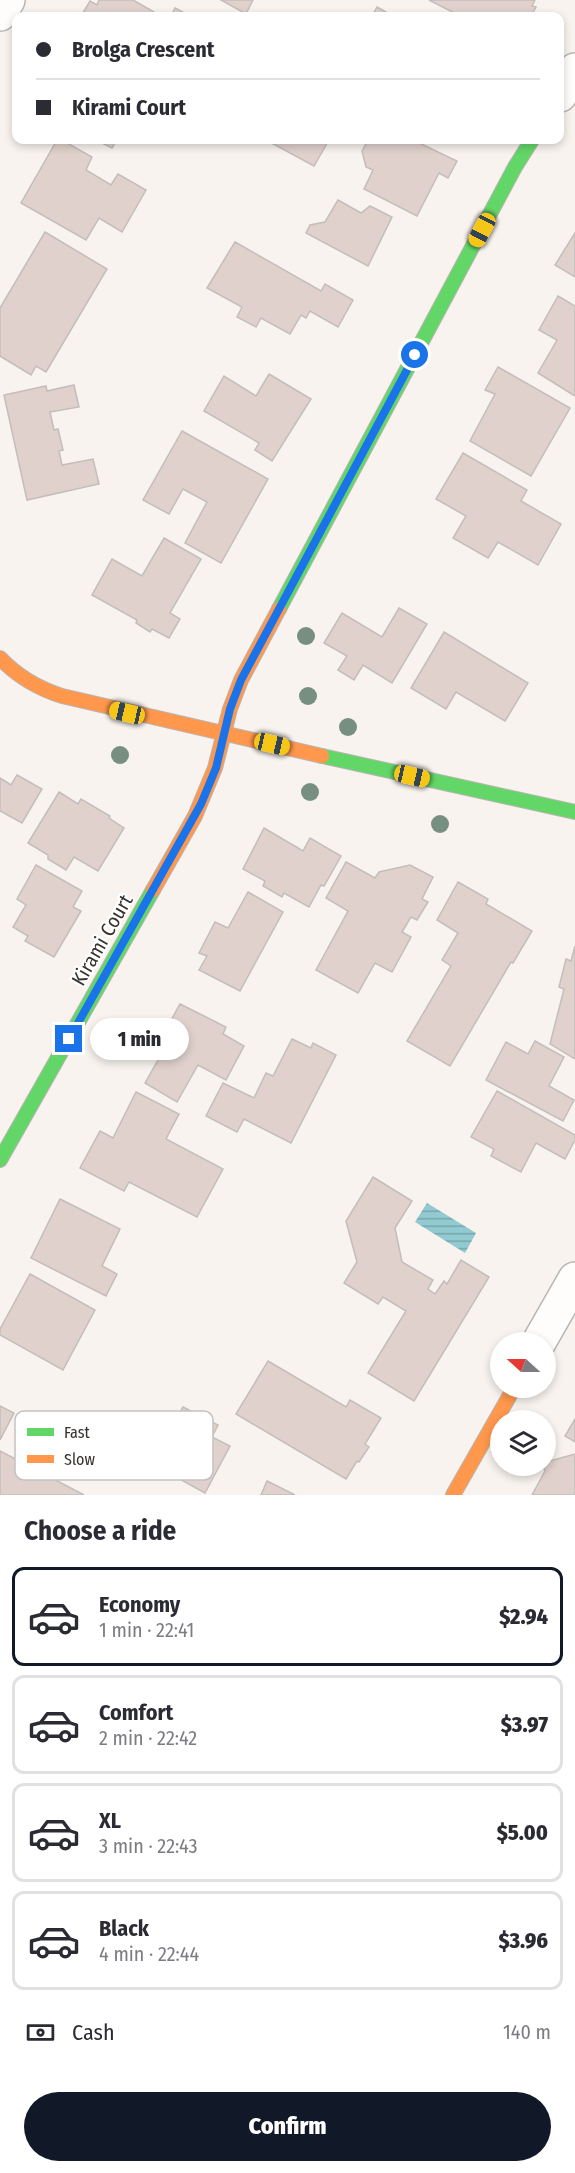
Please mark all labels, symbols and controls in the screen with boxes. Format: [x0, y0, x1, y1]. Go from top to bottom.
text: Brolga Crescent [72, 36, 215, 63]
text: Kirami Court [72, 94, 186, 121]
car [466, 210, 498, 250]
route start [401, 341, 428, 368]
car [107, 700, 147, 726]
car [252, 731, 292, 757]
car [392, 763, 432, 789]
street label: Kirami Court [66, 890, 138, 990]
callout: 1 min [90, 1018, 189, 1060]
route end [55, 1025, 82, 1052]
text: 1 min [118, 1027, 161, 1051]
north arrow [490, 1332, 556, 1398]
map controls [490, 1332, 556, 1476]
button: layers [490, 1410, 556, 1476]
legend [15, 1411, 213, 1480]
text: Fast [64, 1423, 91, 1442]
text: Slow [64, 1450, 95, 1469]
text: Choose a ride [24, 1515, 176, 1547]
icon: car [27, 1590, 81, 1644]
text: Economy [99, 1591, 180, 1618]
text: $2.94 [499, 1603, 548, 1630]
text: 1 min · 22:41 [99, 1618, 194, 1642]
icon: car [27, 1698, 81, 1752]
text: Comfort [99, 1699, 173, 1726]
text: $3.97 [501, 1711, 548, 1738]
text: 2 min · 22:42 [99, 1726, 197, 1750]
icon: car [27, 1806, 81, 1860]
text: XL [99, 1807, 121, 1834]
text: $5.00 [497, 1819, 548, 1846]
text: 3 min · 22:43 [99, 1834, 198, 1858]
icon: car [27, 1914, 81, 1968]
text: Black [99, 1915, 149, 1942]
text: $3.96 [498, 1927, 548, 1954]
text: 4 min · 22:44 [99, 1942, 199, 1966]
icon: cash [24, 2016, 57, 2049]
text: Cash [72, 2019, 115, 2046]
text: 140 m [503, 2020, 551, 2044]
button: Confirm [24, 2092, 551, 2161]

